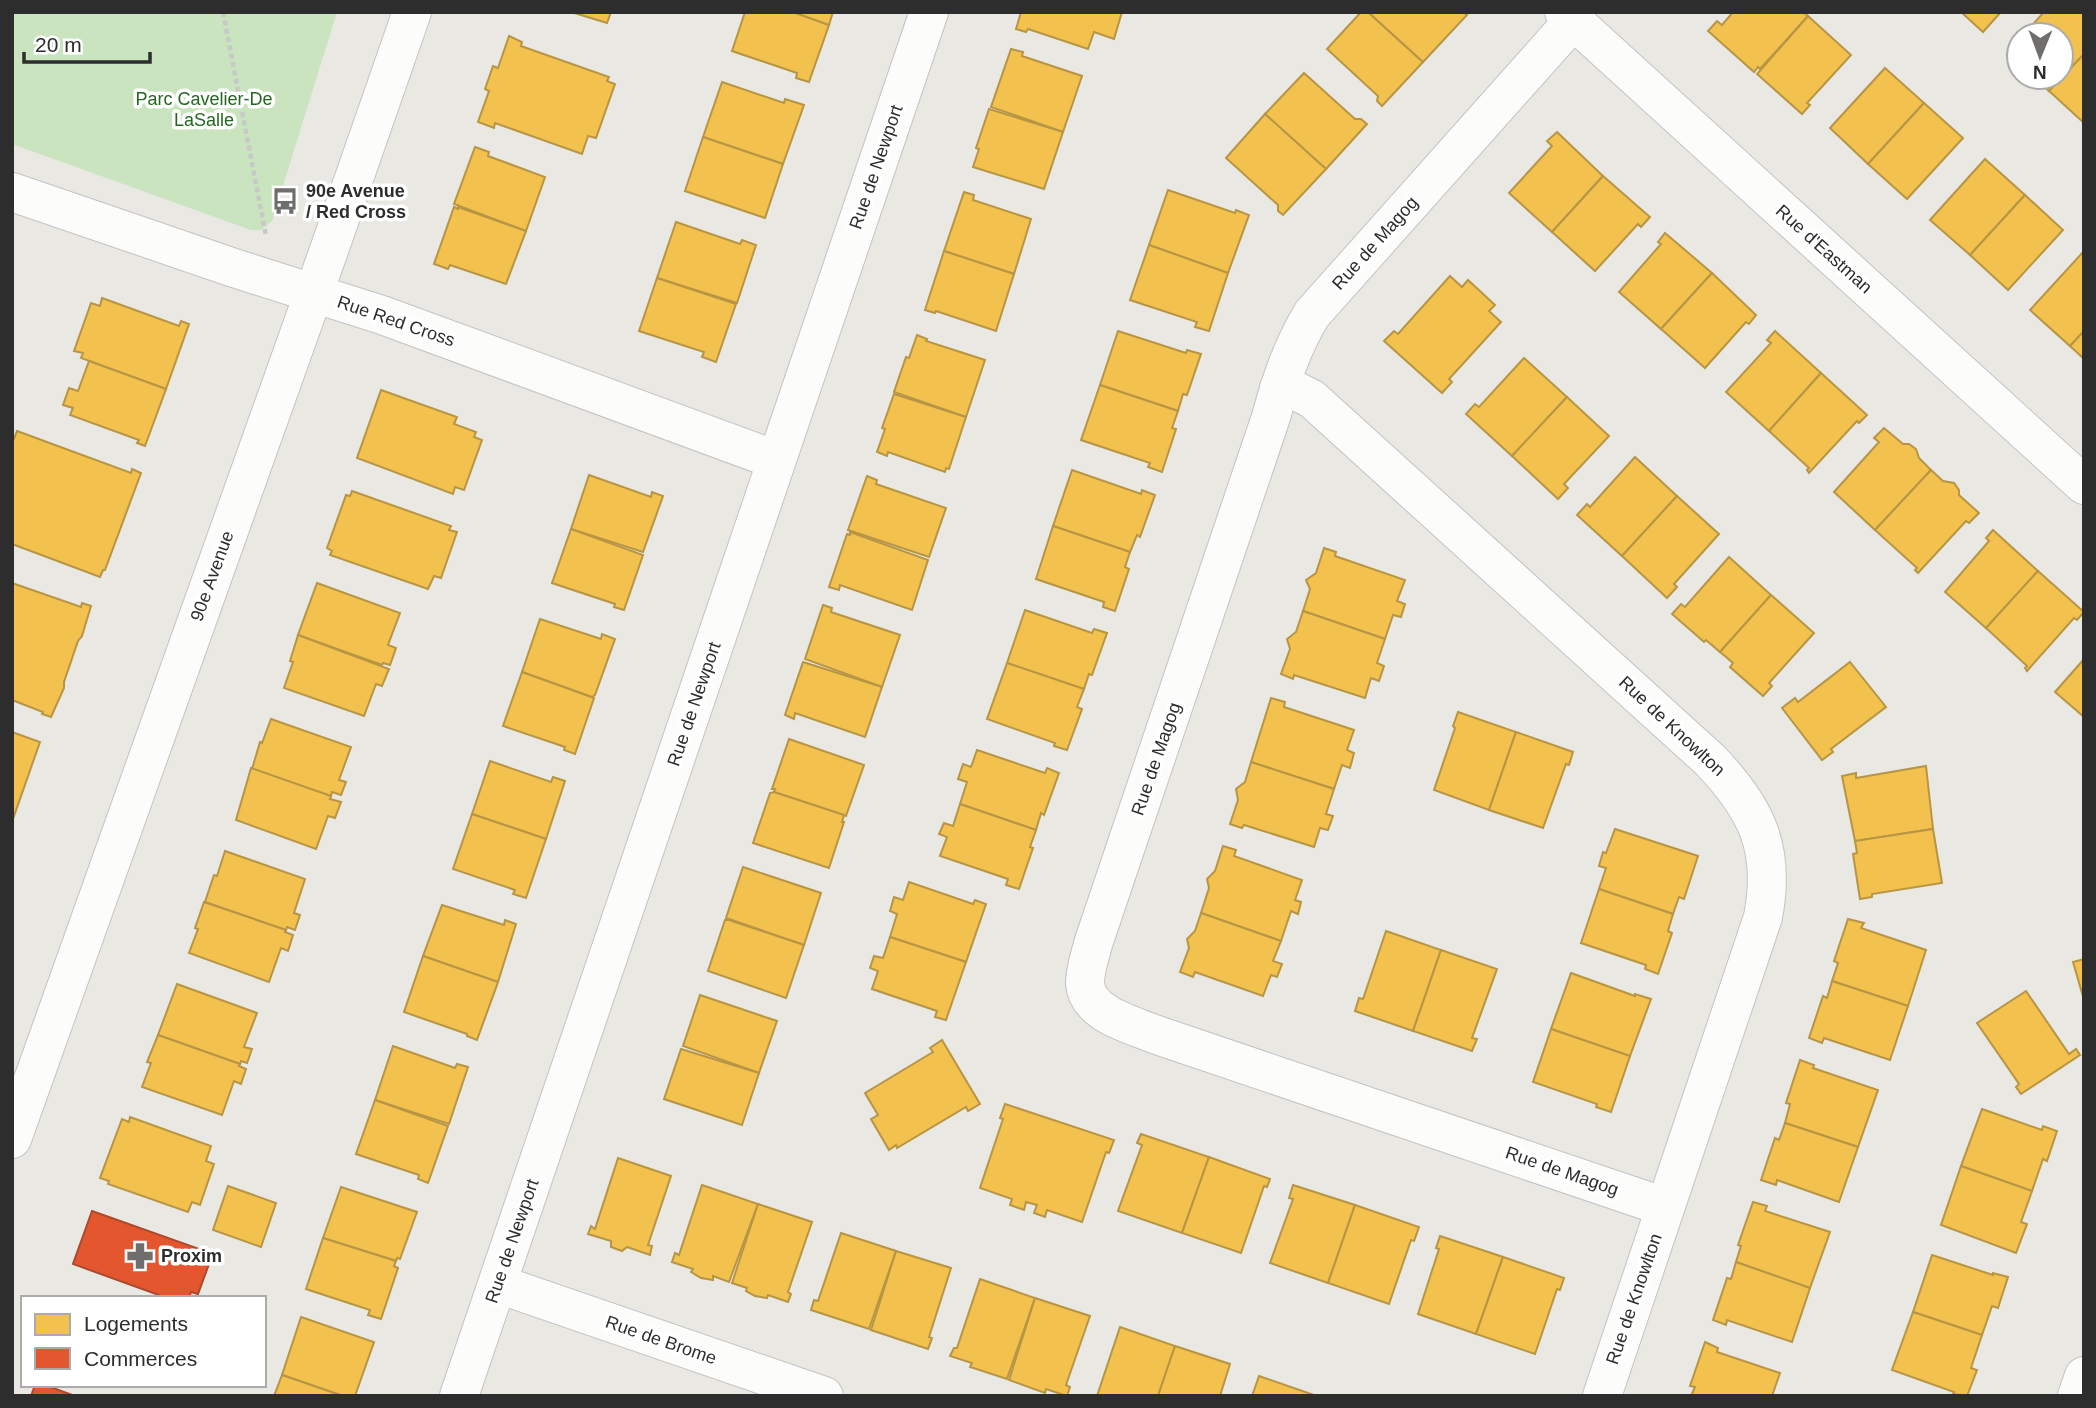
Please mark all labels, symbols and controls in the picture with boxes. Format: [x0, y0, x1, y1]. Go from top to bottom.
scale bar [24, 21, 150, 65]
north arrow [2005, 21, 2075, 91]
text: 20 m [35, 33, 82, 56]
text: N [2033, 62, 2047, 83]
park label: Parc Cavelier-De LaSalle [135, 89, 273, 130]
street label: Rue de Newport [845, 102, 907, 232]
place label: 90e Avenue / Red Cross [306, 181, 406, 222]
bus stop icon: 90e Avenue / Red Cross [270, 186, 300, 216]
street label: Rue de Magog [1328, 192, 1422, 294]
street label: Rue d'Eastman [1772, 201, 1876, 297]
street label: Rue Red Cross [335, 292, 457, 350]
street label: 90e Avenue [186, 528, 238, 624]
street label: Rue de Newport [663, 639, 725, 769]
street label: Rue de Knowlton [1615, 672, 1729, 780]
street label: Rue de Magog [1127, 700, 1185, 818]
street label: Rue de Magog [1503, 1142, 1621, 1200]
street label: Rue de Newport [481, 1176, 543, 1306]
street label: Rue de Knowlton [1602, 1231, 1666, 1367]
pharmacy icon: Proxim [125, 1241, 155, 1271]
place label: Proxim [161, 1246, 222, 1266]
legend [21, 1296, 266, 1387]
text: Logements [84, 1312, 188, 1335]
street label: Rue de Brome [603, 1312, 719, 1368]
text: Commerces [84, 1347, 197, 1370]

